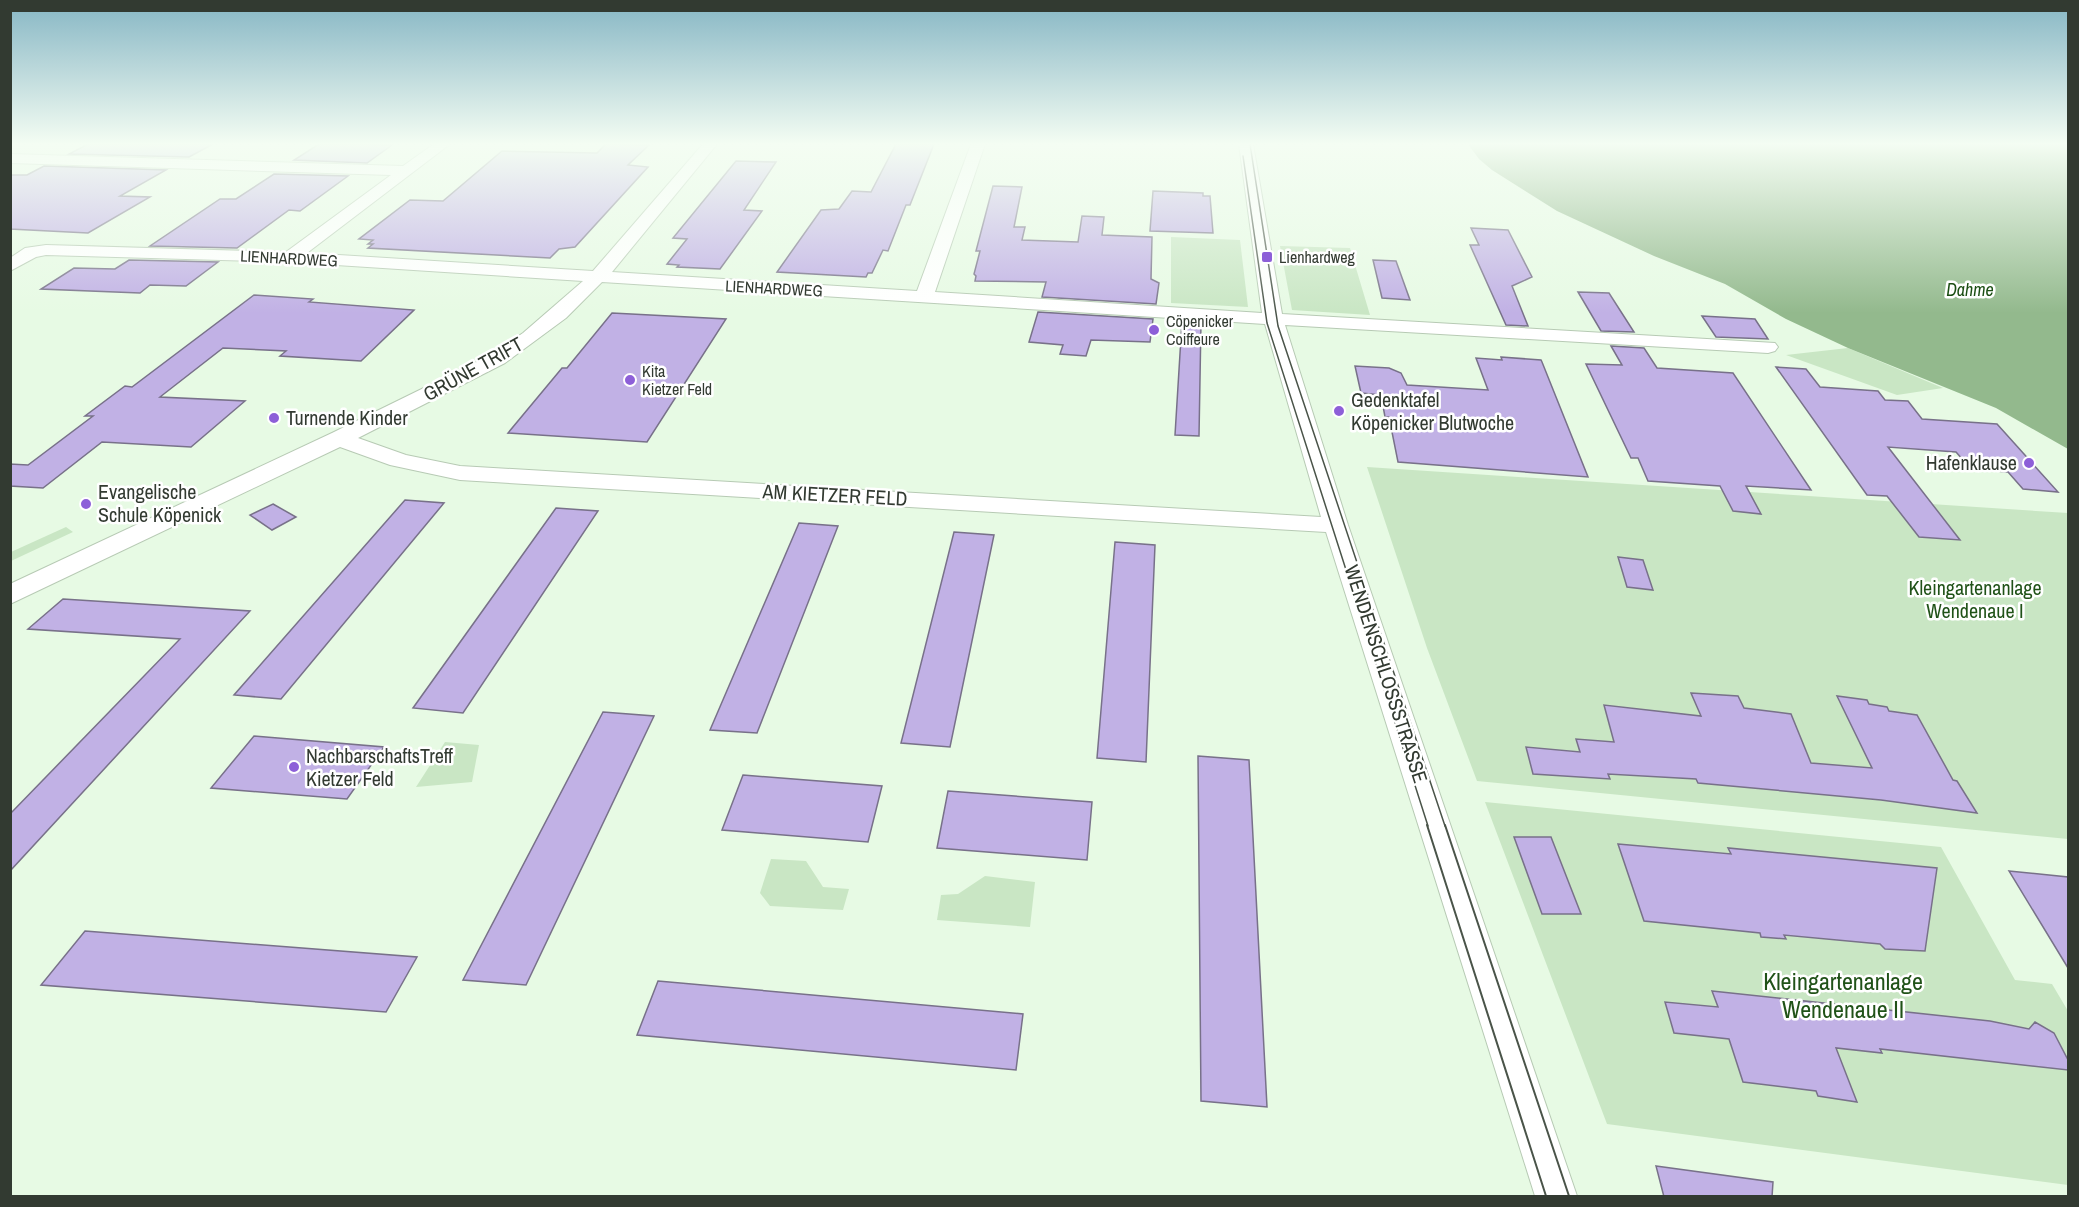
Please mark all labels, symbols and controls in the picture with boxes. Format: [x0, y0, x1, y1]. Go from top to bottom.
street label: LIENHARDWEG [240, 244, 338, 272]
place label: Lienhardweg [1279, 246, 1356, 268]
marker: Lienhardweg [1260, 250, 1274, 264]
street label: LIENHARDWEG [725, 274, 823, 302]
water label: Dahme [1946, 277, 1994, 302]
place label: Cöpenicker Coiffeure [1166, 310, 1234, 350]
marker: Cöpenicker Coiffeure [1147, 323, 1161, 337]
street label: GRÜNE TRIFT [418, 330, 527, 407]
place label: Kita Kietzer Feld [642, 360, 712, 400]
marker: Kita Kietzer Feld [623, 373, 637, 387]
place label: Gedenktafel Köpenicker Blutwoche [1351, 386, 1514, 436]
place label: Turnende Kinder [286, 404, 408, 431]
marker: Gedenktafel Köpenicker Blutwoche [1332, 404, 1346, 418]
marker: Turnende Kinder [267, 411, 281, 425]
place label: Hafenklause [1926, 449, 2017, 476]
marker: Hafenklause [2022, 456, 2036, 470]
street label: AM KIETZER FELD [761, 477, 908, 512]
place label: Evangelische Schule Köpenick [98, 478, 222, 528]
marker: Evangelische Schule Köpenick [79, 497, 93, 511]
street label: WENDENSCHLOSSSTRASSE [1338, 561, 1435, 786]
park label: Kleingartenanlage Wendenaue I [1908, 574, 2042, 624]
place label: NachbarschaftsTreff Kietzer Feld [306, 742, 453, 792]
marker: NachbarschaftsTreff Kietzer Feld [287, 760, 301, 774]
park label: Kleingartenanlage Wendenaue II [1763, 965, 1923, 1025]

